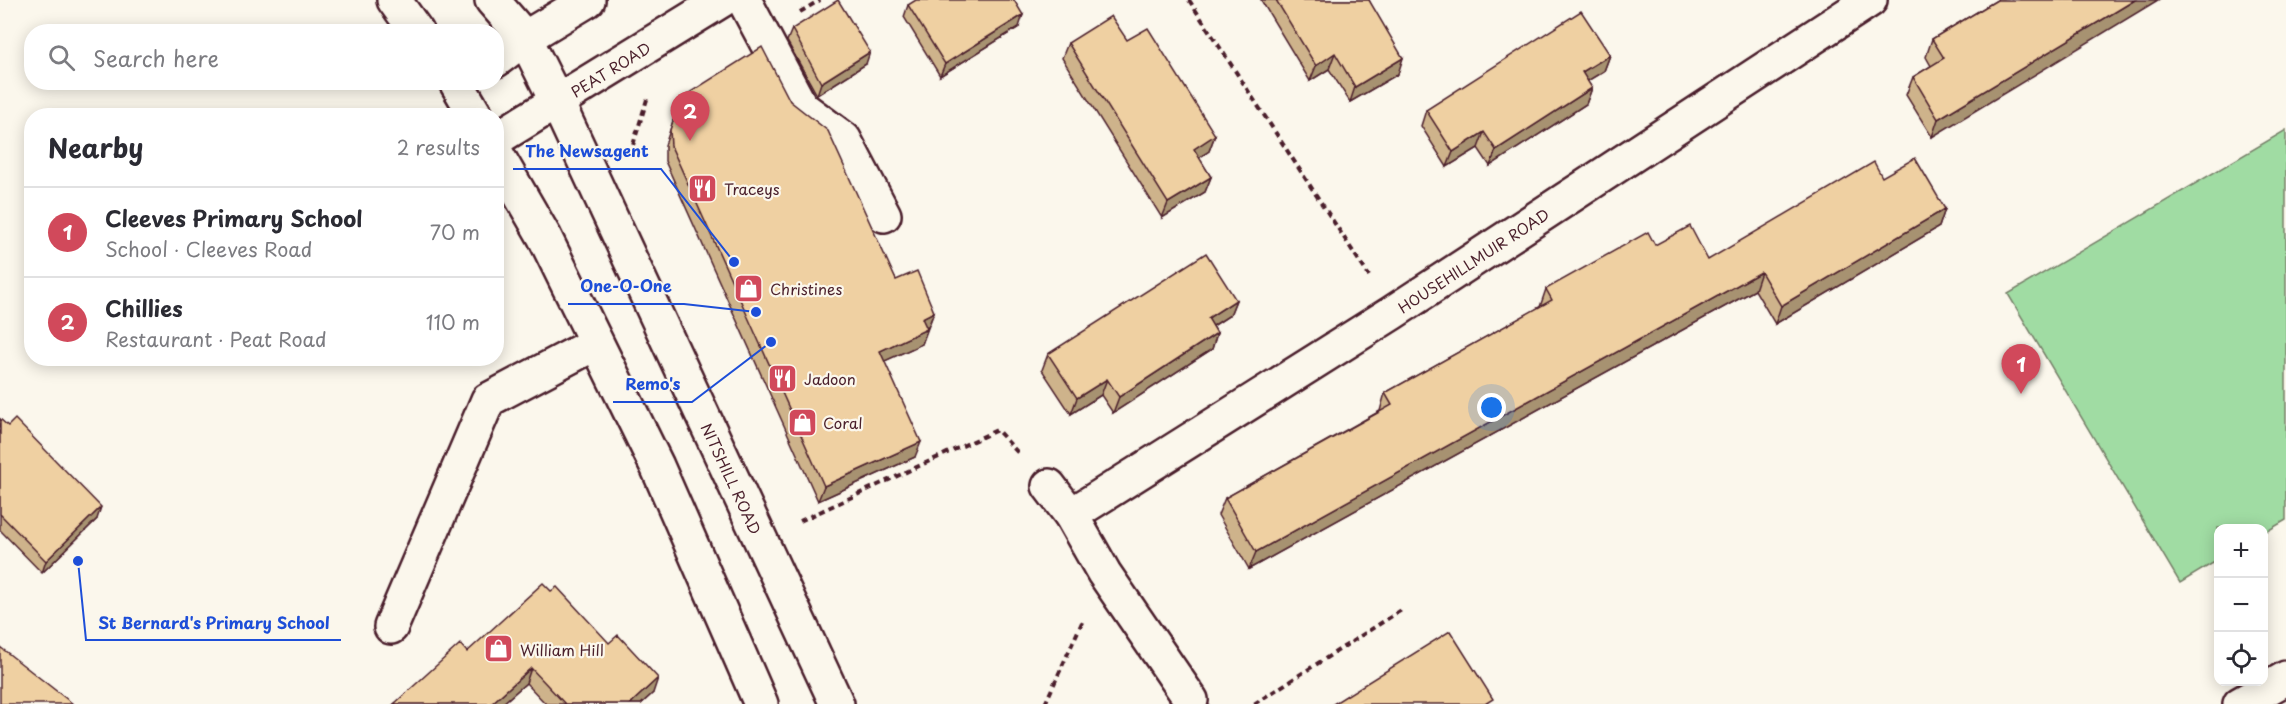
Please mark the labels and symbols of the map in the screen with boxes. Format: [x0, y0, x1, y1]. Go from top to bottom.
street label: PEAT ROAD [566, 35, 654, 102]
pin: 2 [670, 92, 710, 141]
callout: The Newsagent [513, 135, 661, 169]
text: The Newsagent [525, 138, 649, 162]
restaurant icon: Traceys [687, 172, 719, 204]
place label: Traceys [724, 177, 780, 200]
street label: HOUSEHILLMUIR ROAD [1393, 202, 1553, 318]
callout: One-O-One [568, 270, 684, 304]
shop icon: Christines [733, 272, 765, 304]
text: One-O-One [580, 273, 672, 297]
place label: Christines [770, 277, 842, 300]
pin: 1 [2002, 344, 2040, 394]
restaurant icon: Jadoon [767, 362, 799, 394]
place label: Jadoon [804, 367, 856, 390]
callout: Remo's [613, 368, 692, 402]
text: Remo's [626, 371, 681, 395]
your location [1477, 393, 1506, 422]
shop icon: Coral [786, 406, 818, 438]
place label: Coral [823, 411, 863, 434]
street label: NITSHILL ROAD [696, 419, 768, 538]
callout: St Bernard's Primary School [86, 606, 341, 640]
text: St Bernard's Primary School [98, 610, 330, 634]
shop icon: William Hill [483, 633, 515, 665]
place label: William Hill [520, 638, 604, 661]

